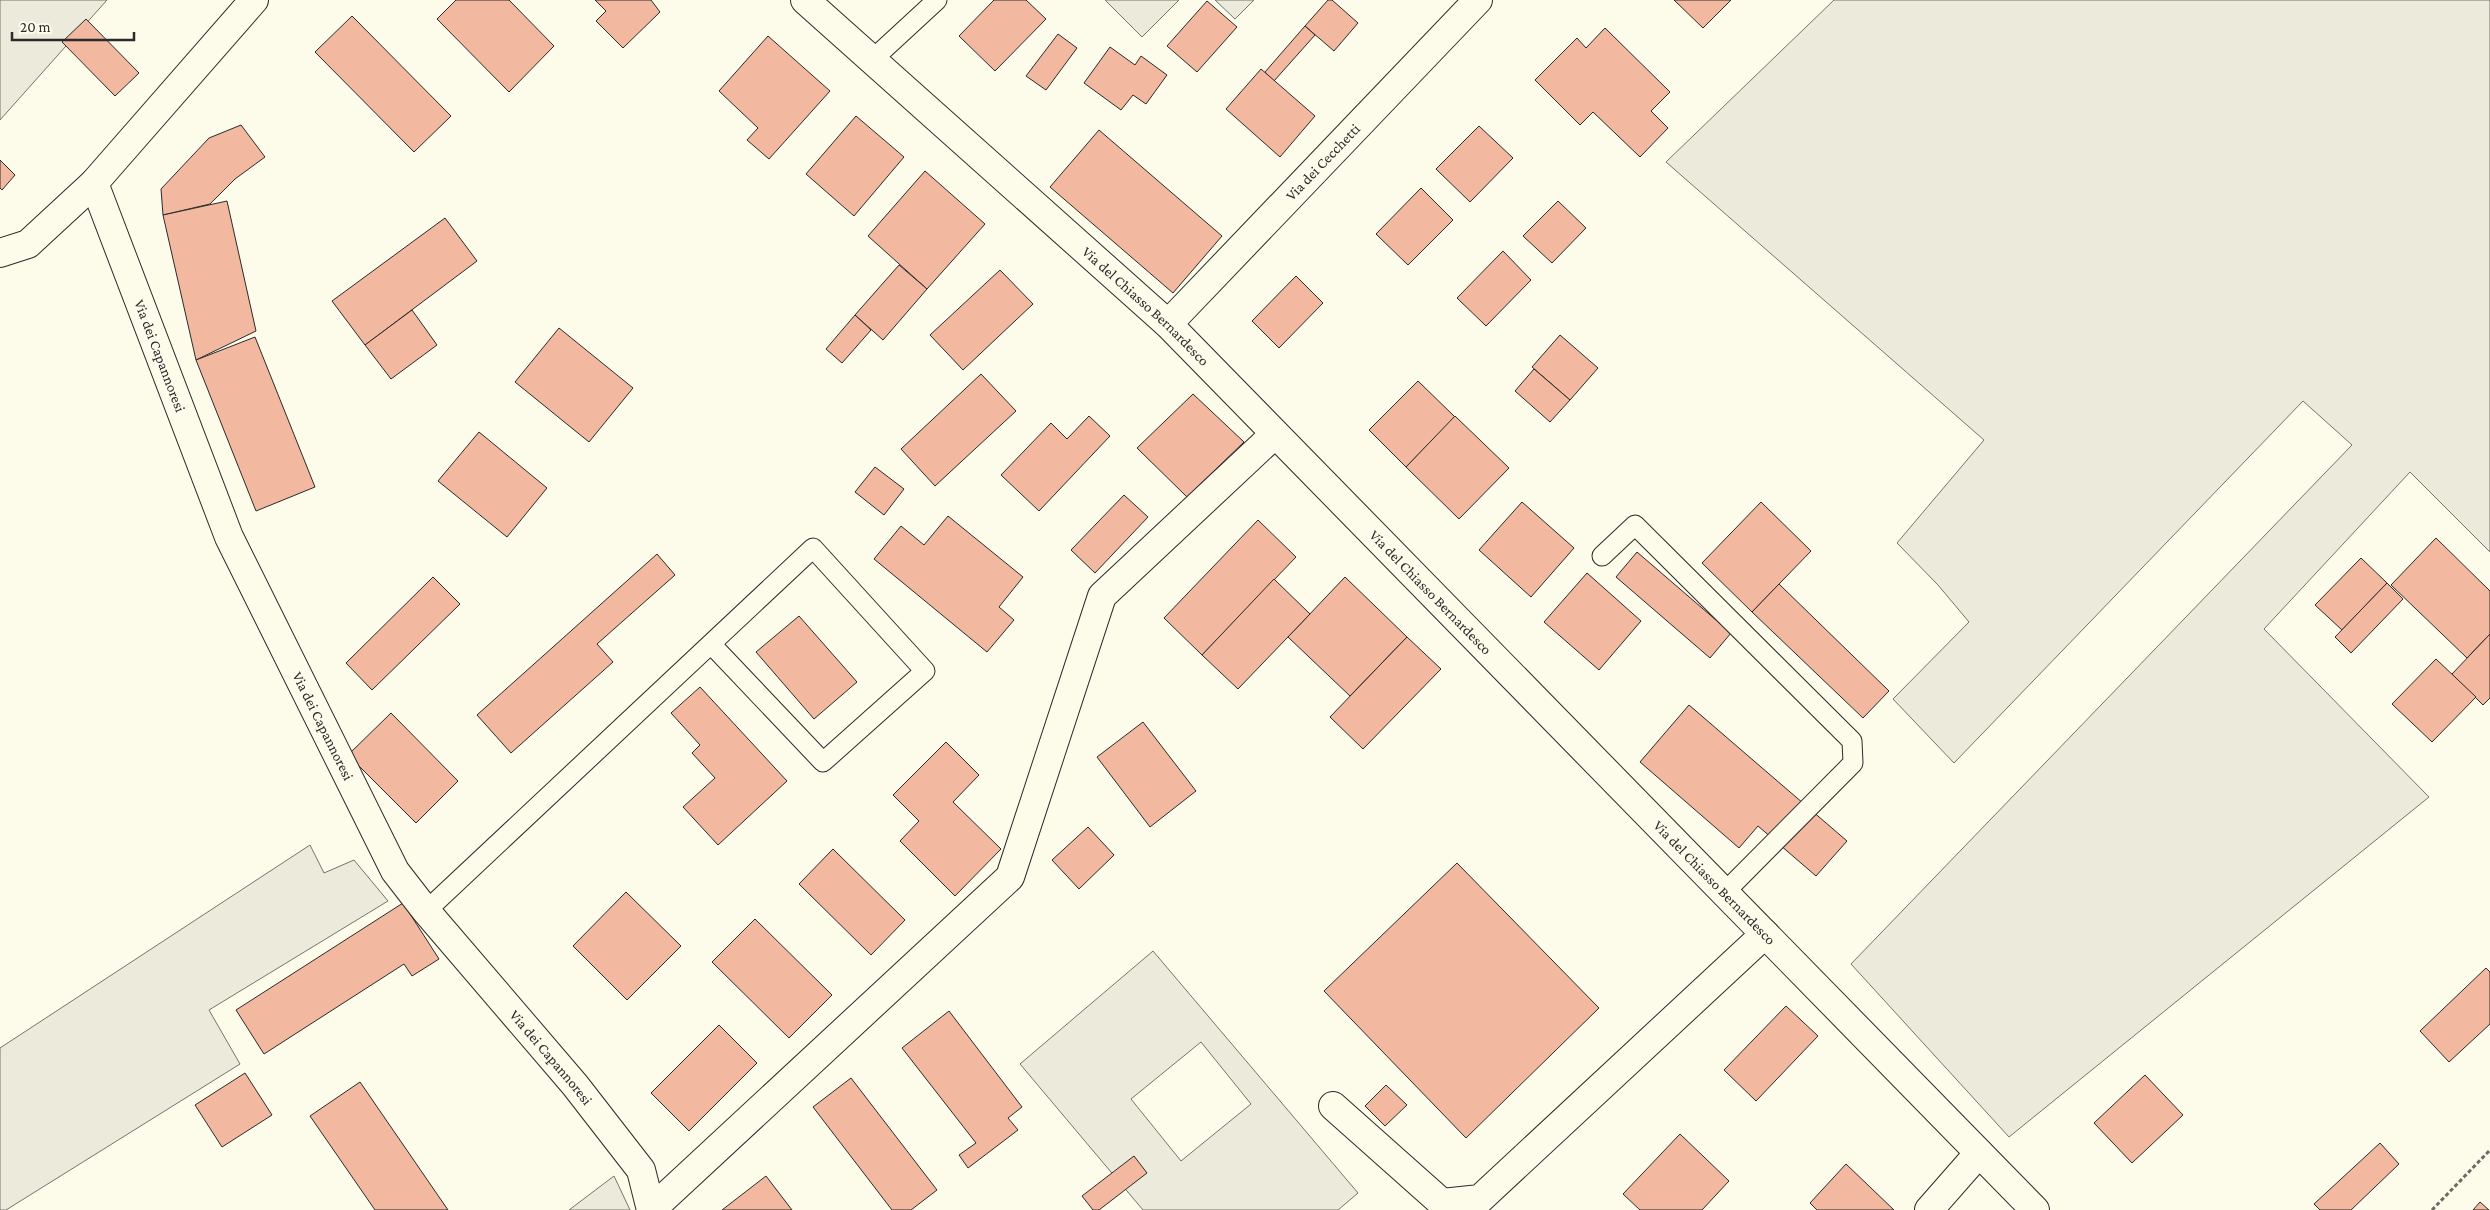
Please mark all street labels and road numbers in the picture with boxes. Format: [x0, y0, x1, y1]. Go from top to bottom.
street label: Via dei Cecchetti [1283, 121, 1363, 204]
street label: Via del Chiasso Bernardesco [1079, 243, 1212, 369]
street label: Via dei Capannoresi [131, 297, 189, 414]
street label: Via del Chiasso Bernardesco [1366, 527, 1495, 658]
street label: Via dei Capannoresi [289, 669, 357, 783]
street label: Via del Chiasso Bernardesco [1650, 817, 1779, 948]
street label: Via dei Capannoresi [507, 1007, 595, 1108]

